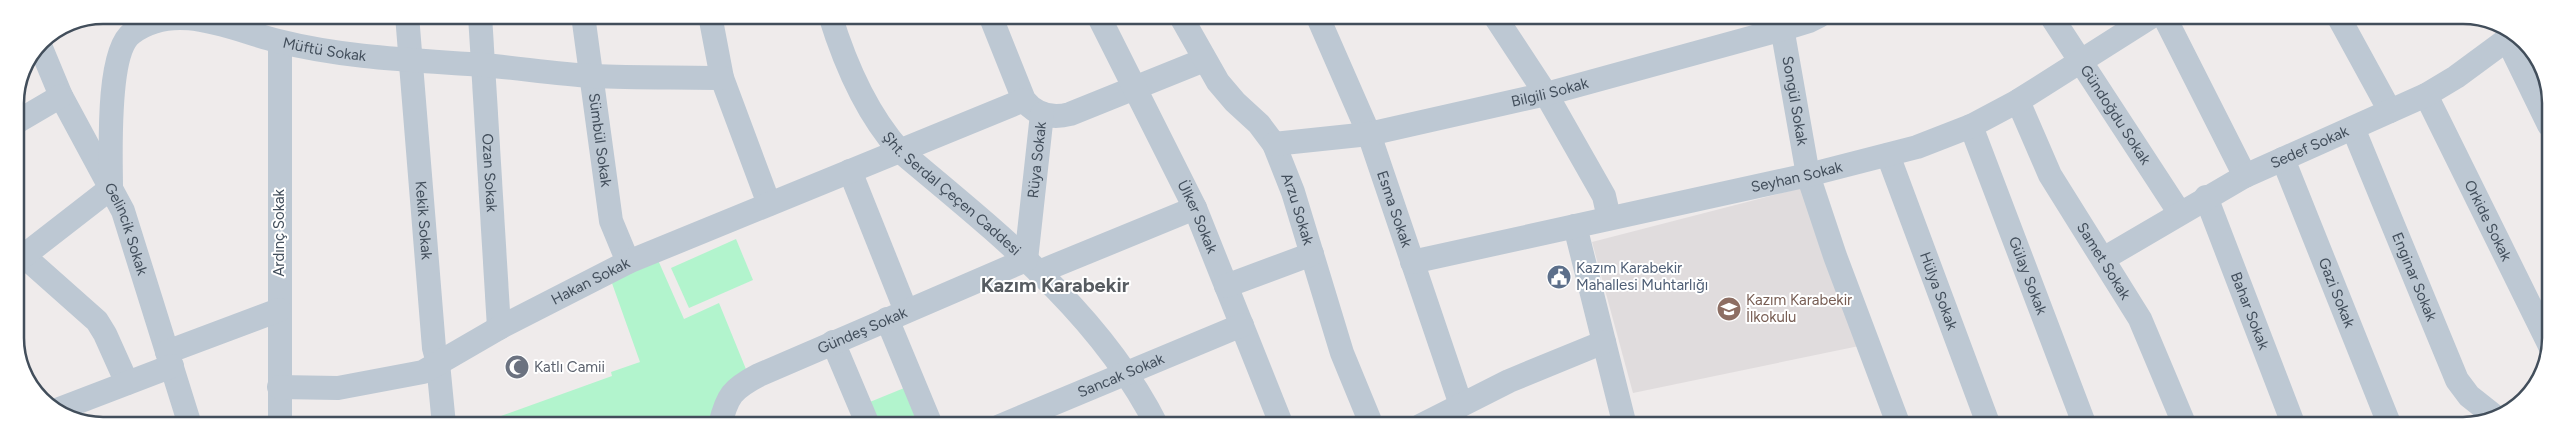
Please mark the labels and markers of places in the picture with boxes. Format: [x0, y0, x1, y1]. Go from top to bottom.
place label: Kazım Karabekir Mahallesi Muhtarlığı [1576, 259, 1708, 294]
public building icon: Kazım Karabekir Mahallesi Muhtarlığı [1546, 264, 1572, 290]
place label: Kazım Karabekir İlkokulu [1746, 291, 1852, 326]
school or university icon: Kazım Karabekir İlkokulu [1716, 296, 1742, 322]
mosque icon: Katlı Camii [504, 354, 530, 380]
place label: Katlı Camii [534, 358, 605, 376]

